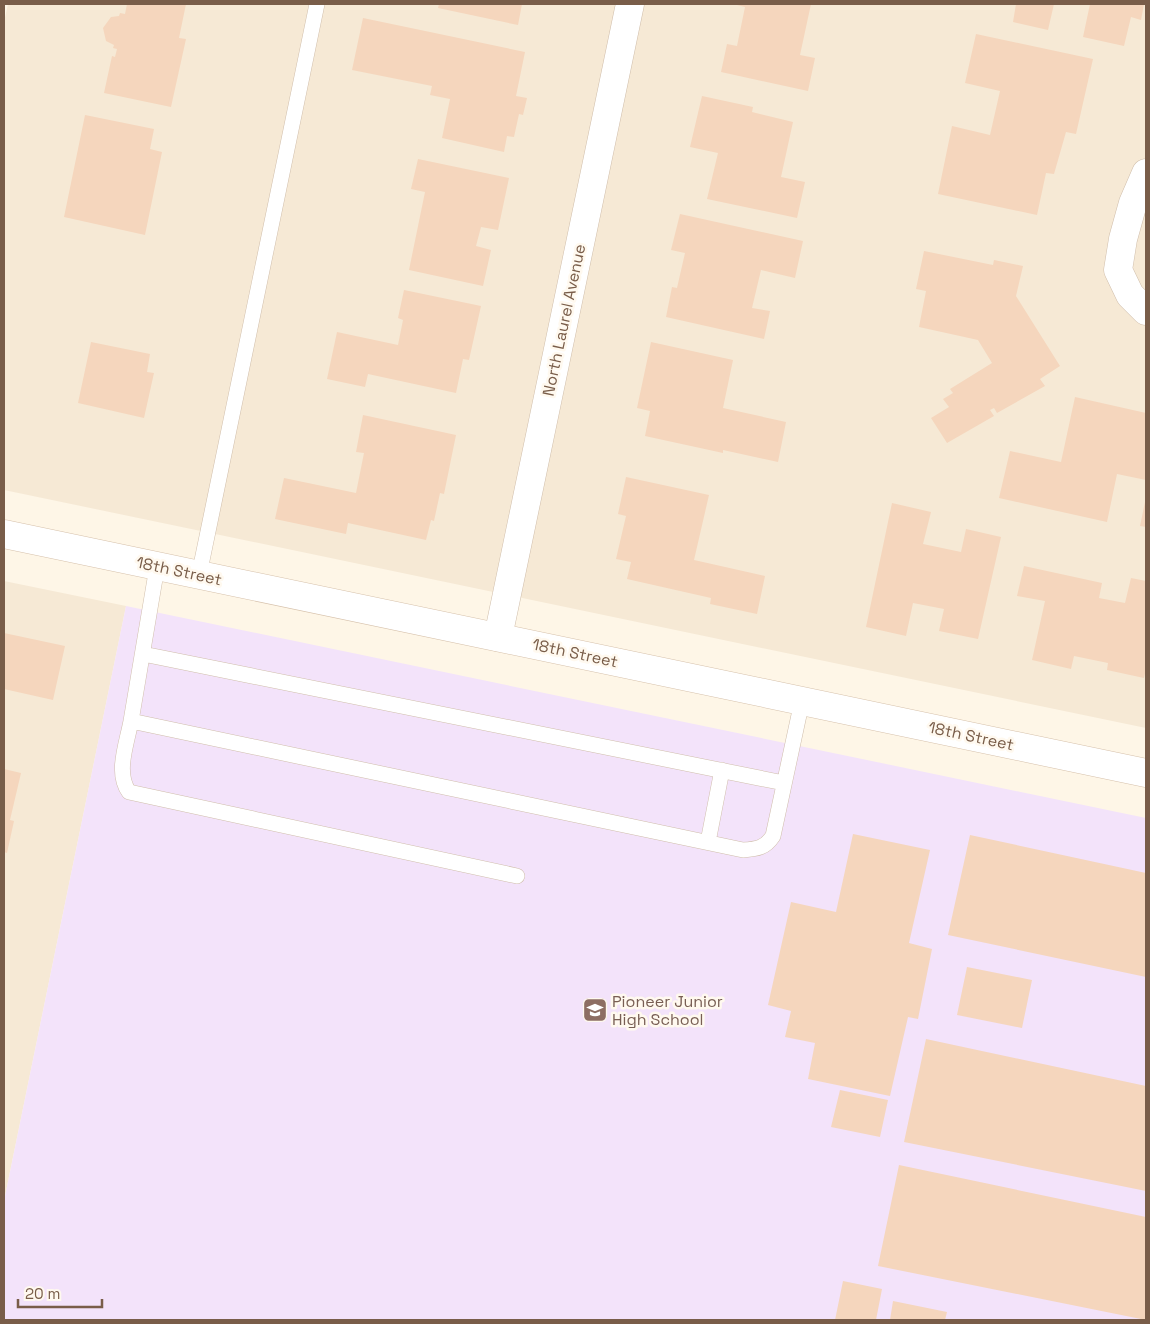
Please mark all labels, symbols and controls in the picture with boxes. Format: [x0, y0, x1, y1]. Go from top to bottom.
street label: North Laurel Avenue [538, 242, 590, 398]
street label: 18th Street [134, 552, 224, 590]
street label: 18th Street [530, 634, 620, 672]
street label: 18th Street [926, 717, 1016, 755]
place label: Pioneer Junior High School [612, 991, 723, 1030]
school or university icon: Pioneer Junior High School [582, 997, 608, 1023]
scale bar [18, 1276, 101, 1308]
text: 20 m [25, 1284, 60, 1303]

